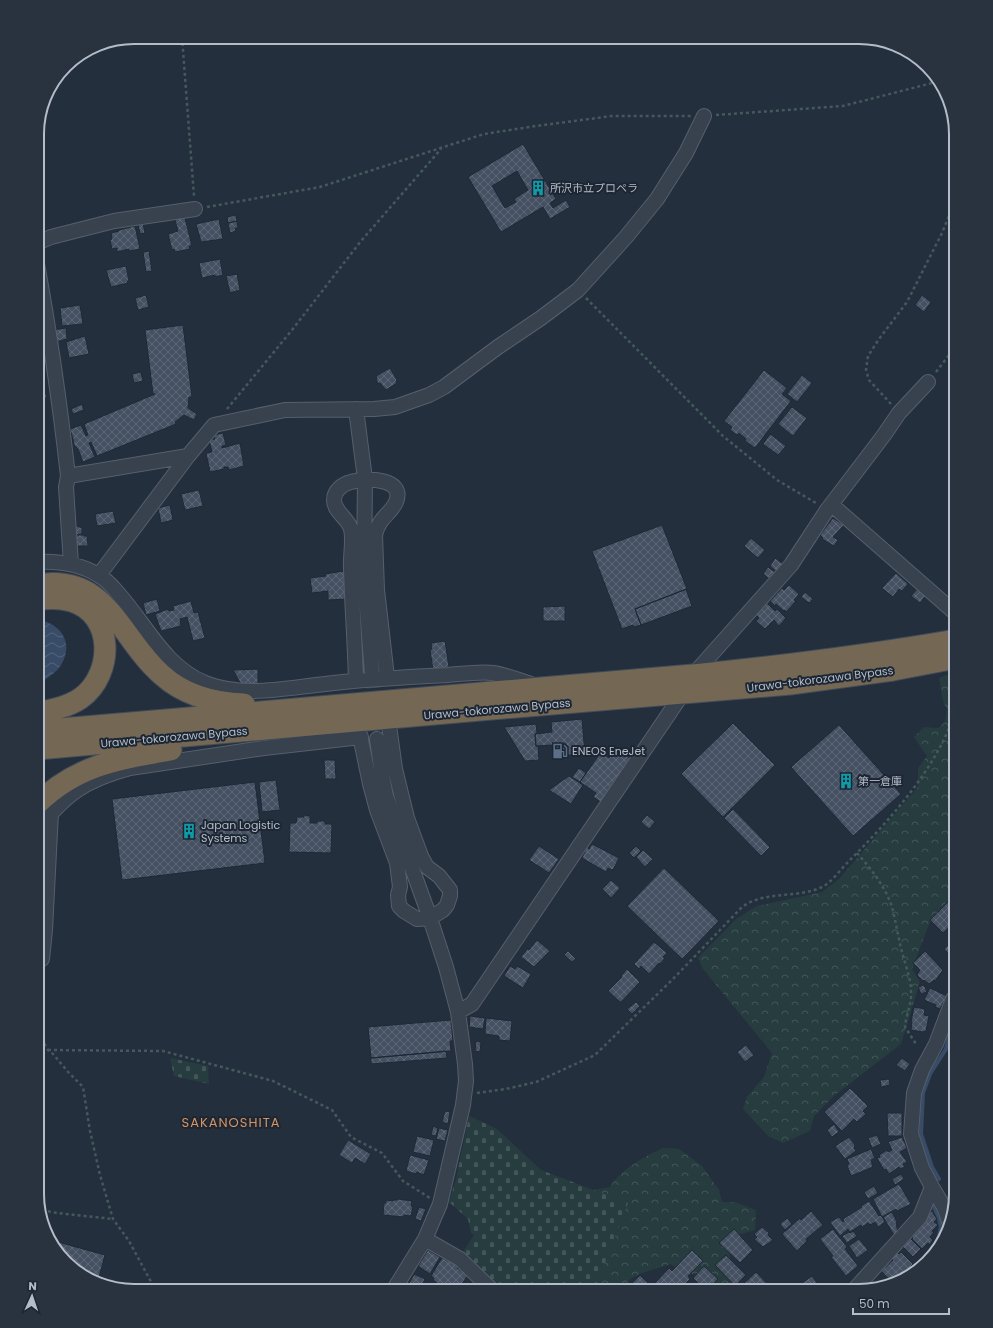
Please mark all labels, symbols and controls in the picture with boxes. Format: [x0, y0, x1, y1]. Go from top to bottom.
building icon: 所沢市立プロペラ [529, 179, 547, 197]
place label: 所沢市立プロペラ [550, 180, 638, 196]
street label: Urawa-tokorozawa Bypass [746, 662, 894, 696]
street label: Urawa-tokorozawa Bypass [423, 695, 571, 723]
street label: Urawa-tokorozawa Bypass [100, 723, 248, 751]
fuel station icon: ENEOS EneJet [551, 742, 569, 760]
place label: ENEOS EneJet [572, 743, 645, 759]
building icon: 第一倉庫 [837, 772, 855, 790]
place label: 第一倉庫 [858, 773, 902, 789]
place label: Japan Logistic Systems [201, 817, 281, 846]
building icon: Japan Logistic Systems [180, 822, 198, 840]
district label: SAKANOSHITA [182, 1113, 280, 1132]
north arrow [12, 1276, 52, 1316]
text: N [28, 1278, 37, 1294]
scale bar [853, 1290, 949, 1316]
text: 50 m [859, 1295, 890, 1312]

